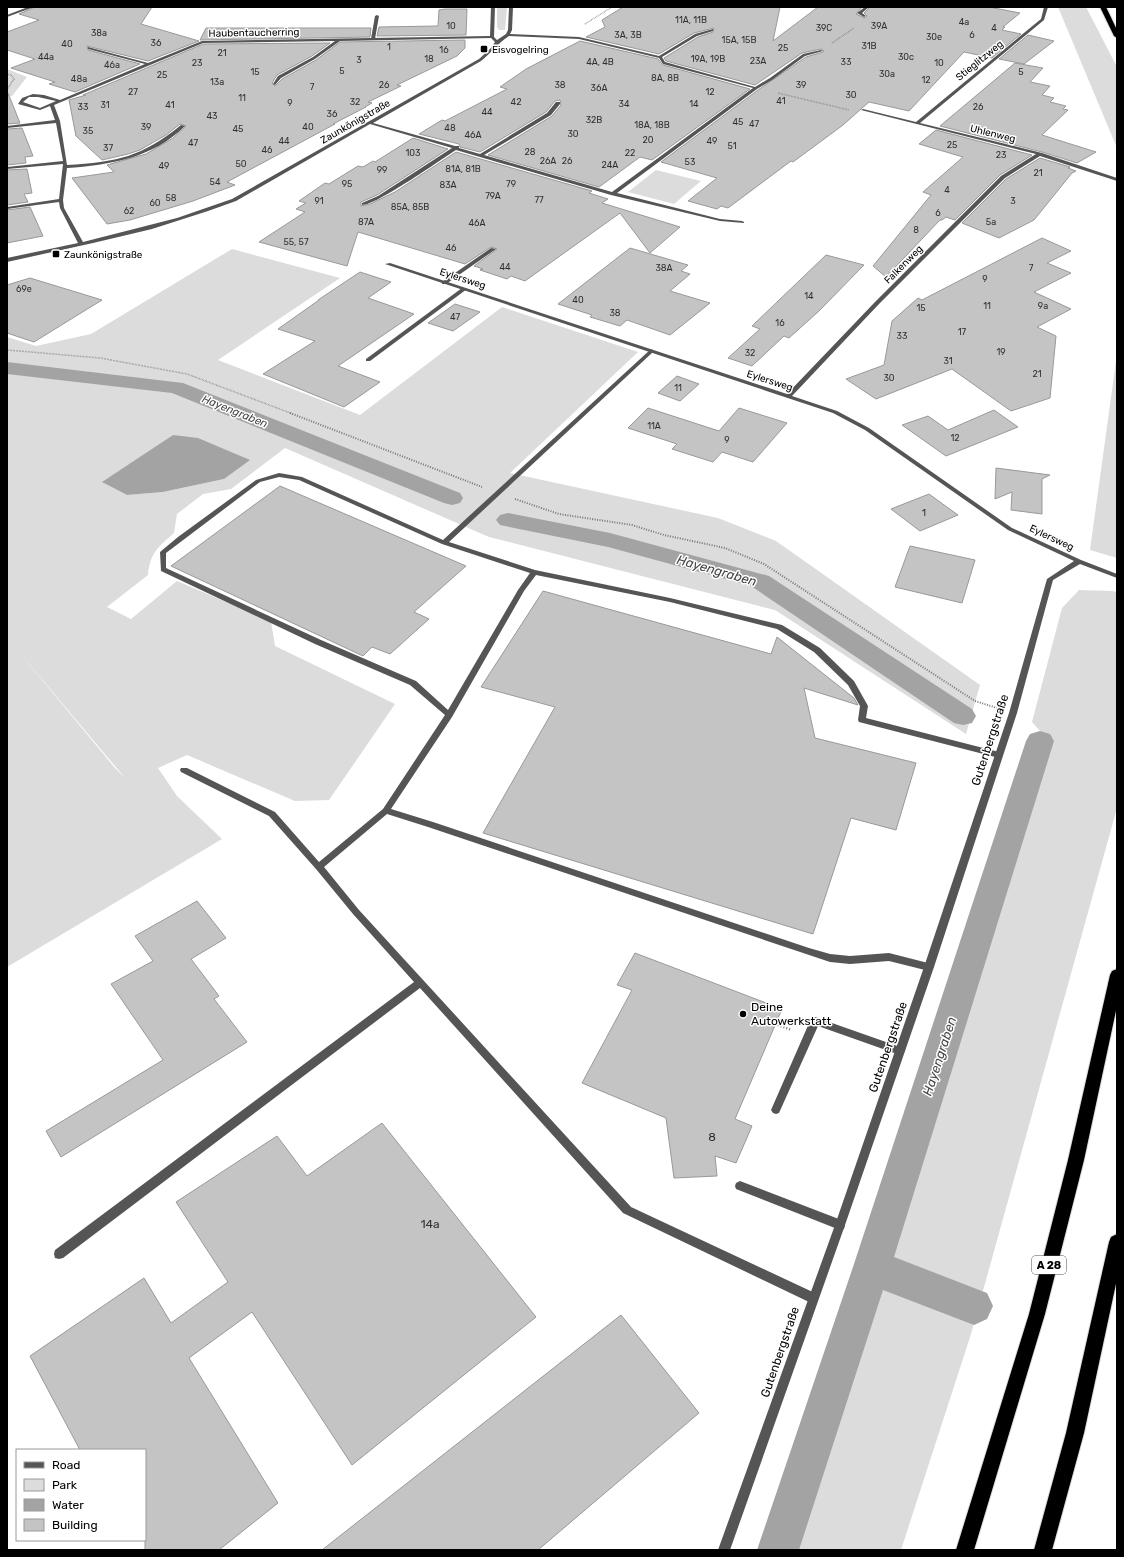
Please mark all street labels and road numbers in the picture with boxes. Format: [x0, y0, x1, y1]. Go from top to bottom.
street label: Haubentaucherring [208, 26, 300, 40]
street label: Stieglitzweg [954, 38, 1006, 84]
street label: Zaunkönigstraße [319, 97, 393, 147]
street label: Uhlenweg [969, 123, 1017, 145]
street label: Falkenweg [882, 243, 925, 286]
street label: Eylersweg [438, 266, 487, 292]
street label: Eylersweg [745, 368, 794, 394]
street label: Eylersweg [1027, 522, 1076, 553]
street label: Gutenbergstraße [969, 692, 1011, 787]
street label: Gutenbergstraße [866, 999, 910, 1094]
road number: A 28 [1032, 1256, 1066, 1274]
street label: Gutenbergstraße [758, 1304, 802, 1399]

